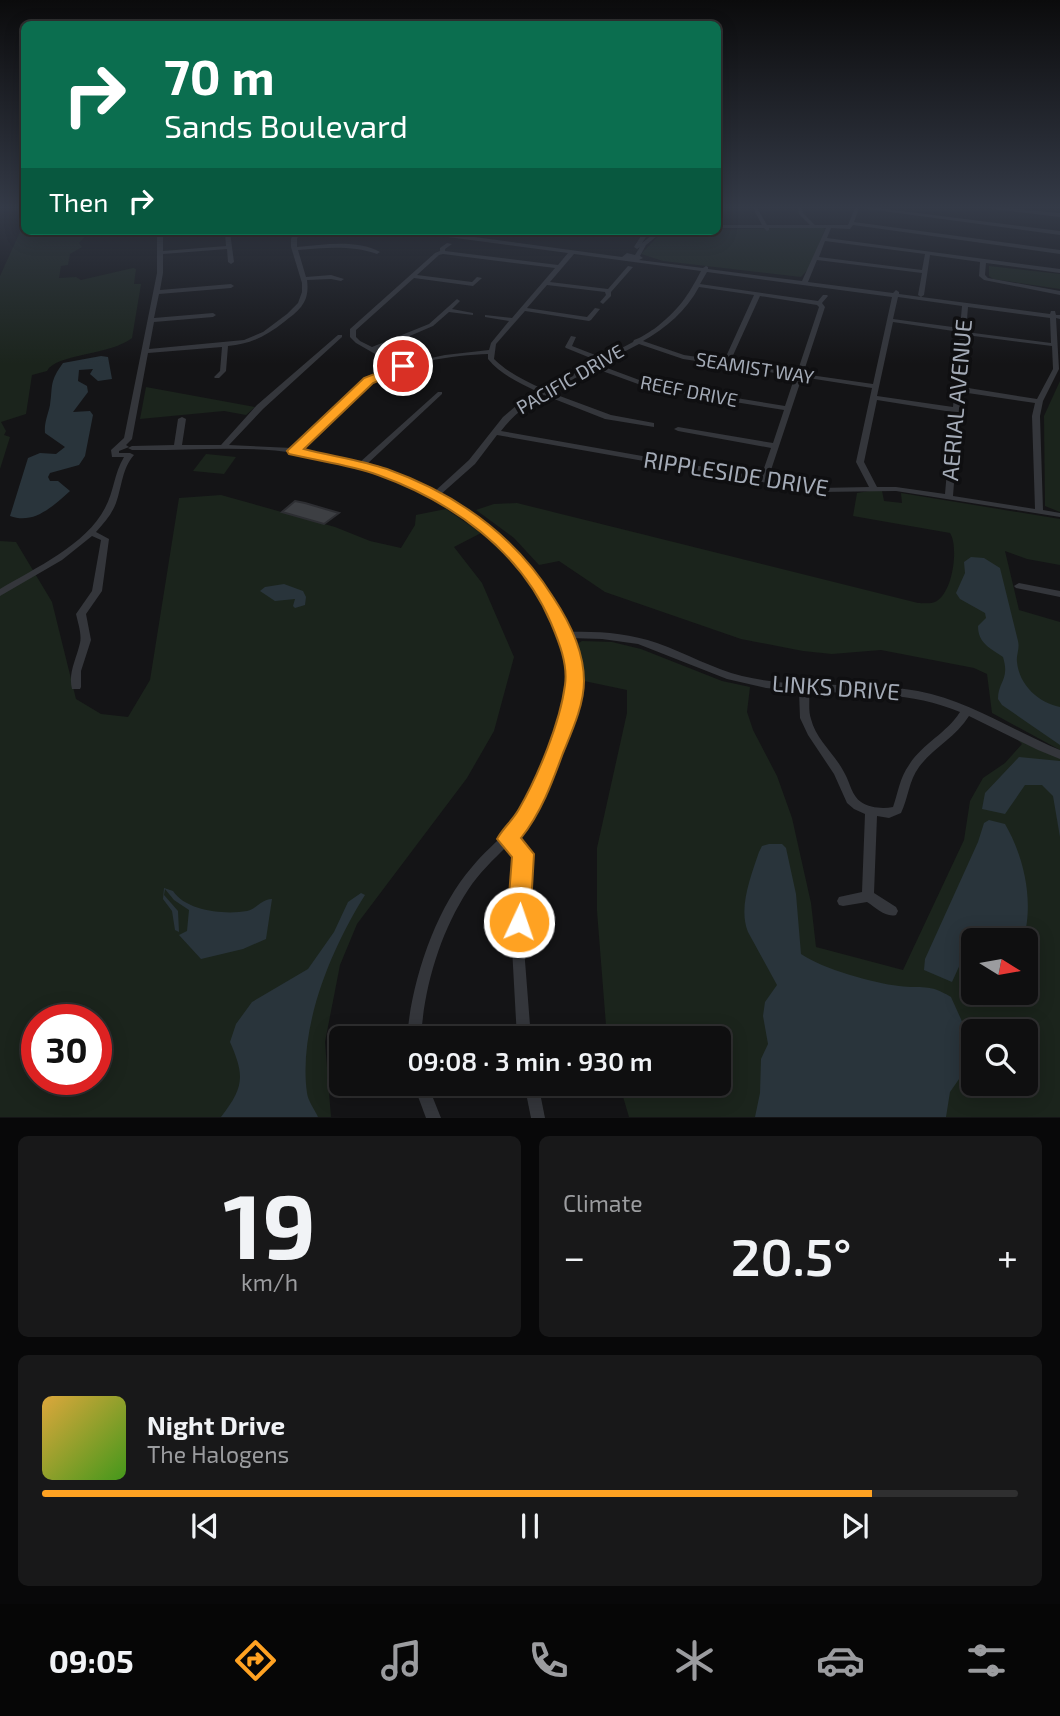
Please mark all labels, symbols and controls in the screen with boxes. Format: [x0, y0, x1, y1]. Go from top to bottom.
text: 70 m [164, 46, 275, 105]
icon: right [49, 49, 140, 140]
text: Sands Boulevard [164, 106, 408, 144]
icon: right [122, 182, 160, 220]
text: Then [49, 186, 108, 217]
street label: AERIAL AVENUE [935, 318, 977, 482]
pin [373, 336, 433, 396]
street label: PACIFIC DRIVE [512, 339, 627, 419]
icon: arrive [384, 347, 422, 385]
street label: SEAMIST WAY [694, 347, 816, 388]
street label: REEF DRIVE [638, 370, 740, 411]
street label: RIPPLESIDE DRIVE [642, 445, 831, 501]
street label: LINKS DRIVE [771, 669, 901, 705]
position arrow [482, 885, 556, 959]
north arrow [961, 928, 1038, 1004]
map controls [961, 928, 1038, 1096]
speed limit sign: 30 [21, 1004, 112, 1095]
button: search [961, 1019, 1038, 1096]
text: 09:08 · 3 min · 930 m [407, 1045, 653, 1076]
text: 19 [223, 1168, 316, 1277]
text: Climate [563, 1189, 643, 1217]
text: 20.5° [731, 1224, 852, 1286]
text: − [563, 1233, 585, 1279]
text: + [997, 1233, 1018, 1279]
text: km/h [241, 1268, 298, 1296]
text: Night Drive [147, 1409, 285, 1440]
text: The Halogens [147, 1440, 289, 1468]
icon: previous [186, 1507, 224, 1545]
icon: pause [511, 1507, 549, 1545]
icon: next [836, 1507, 874, 1545]
icon: directions [231, 1636, 280, 1685]
icon: music [377, 1636, 426, 1685]
icon: phone [524, 1636, 573, 1685]
icon: climate [670, 1636, 719, 1685]
icon: car [816, 1636, 865, 1685]
icon: filters [962, 1636, 1011, 1685]
text: 09:05 [49, 1641, 134, 1679]

